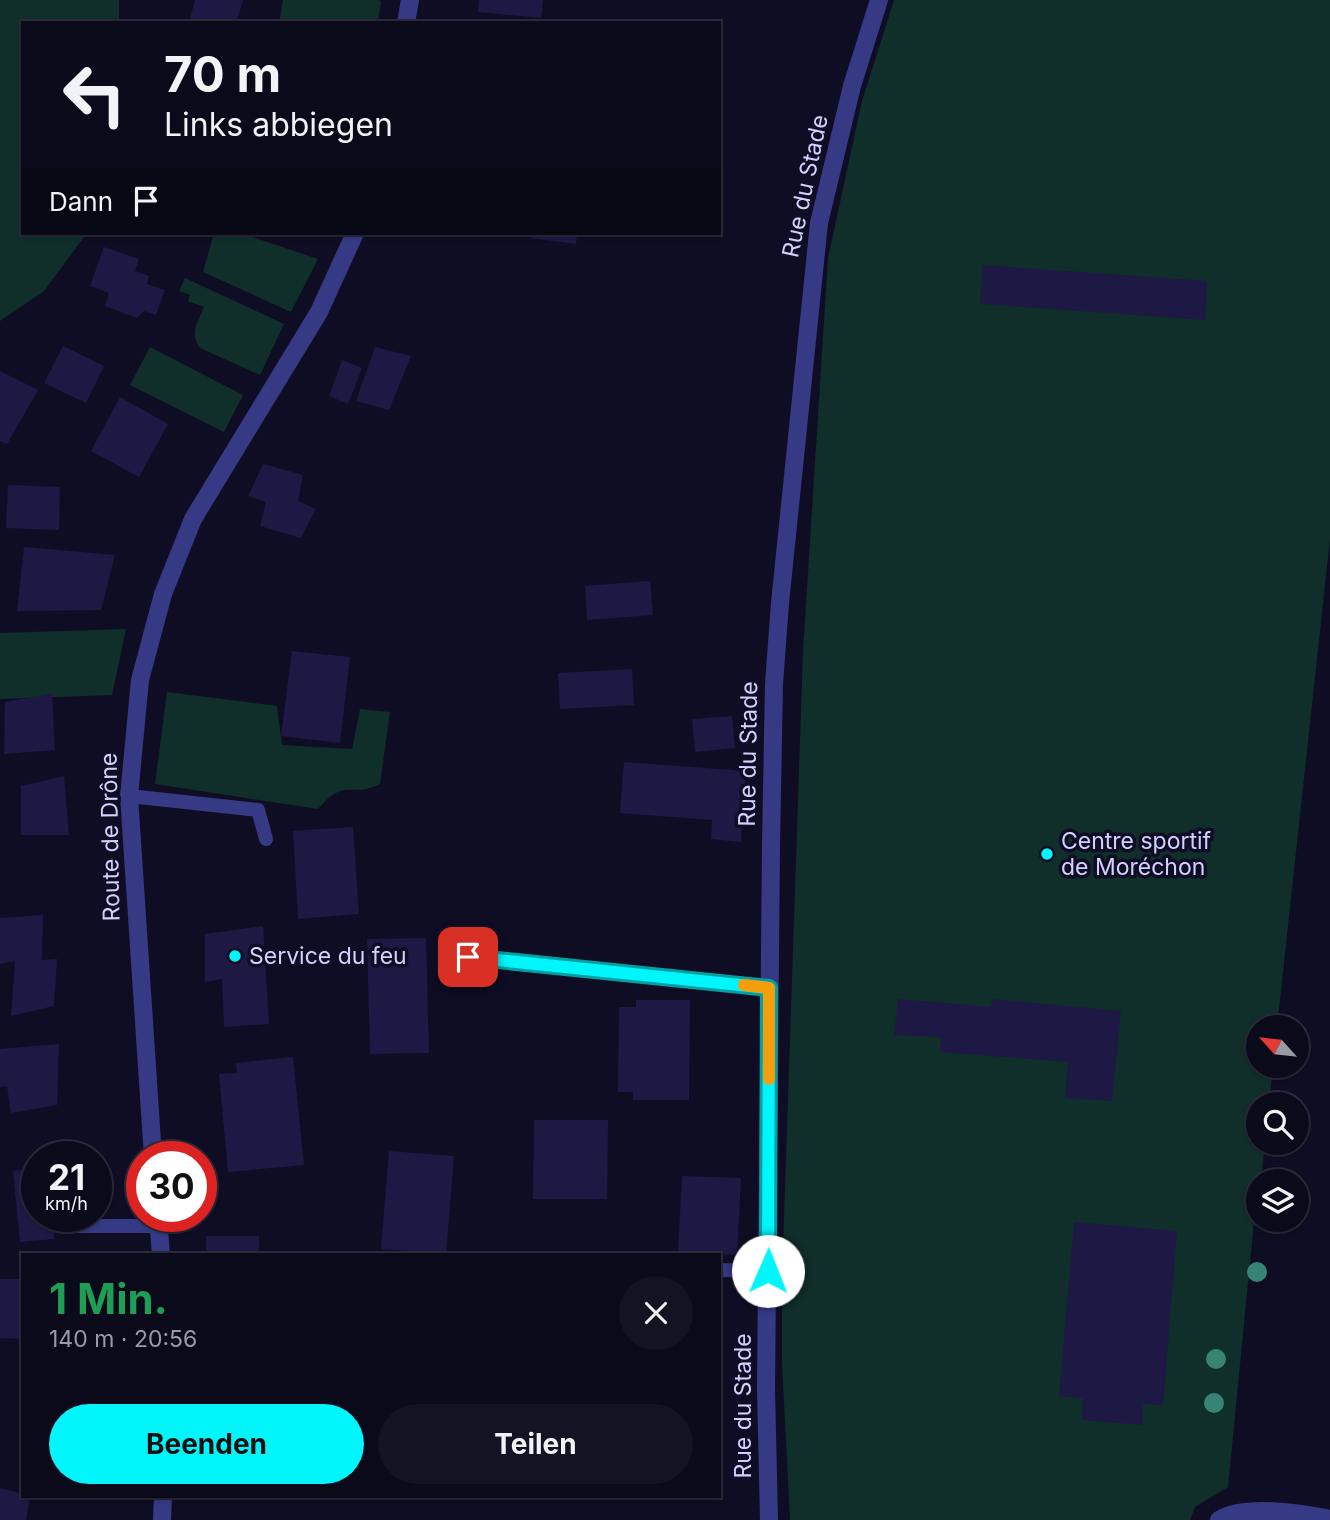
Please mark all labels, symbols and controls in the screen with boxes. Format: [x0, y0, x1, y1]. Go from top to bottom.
text: 70 m [164, 45, 281, 104]
icon: left [49, 49, 140, 140]
text: Links abbiegen [164, 105, 393, 144]
street label: Rue du Stade [776, 112, 834, 260]
icon: arrive [127, 182, 165, 220]
text: Dann [49, 186, 113, 217]
street label: Rue du Stade [733, 681, 763, 827]
street label: Route de Drône [95, 752, 125, 922]
place label: Centre sportif de Moréchon [1061, 827, 1212, 881]
marker: Centre sportif de Moréchon [1039, 846, 1055, 862]
pin [438, 927, 498, 987]
icon: arrive [449, 938, 487, 976]
place label: Service du feu [249, 942, 407, 970]
marker: Service du feu [227, 948, 243, 964]
north arrow [1246, 1015, 1309, 1078]
map controls [1246, 1015, 1309, 1232]
button: search [1246, 1092, 1309, 1155]
speed limit sign: 30 [126, 1141, 217, 1232]
text: 21 [48, 1156, 85, 1198]
button: layers [1246, 1169, 1309, 1232]
text: km/h [45, 1193, 88, 1214]
position arrow [731, 1234, 805, 1308]
text: 1 Min. [49, 1273, 168, 1324]
button: close [619, 1276, 693, 1350]
text: 140 m · 20:56 [49, 1325, 197, 1353]
street label: Rue du Stade [729, 1333, 757, 1479]
button: Beenden [49, 1404, 364, 1484]
button: Teilen [378, 1404, 693, 1484]

